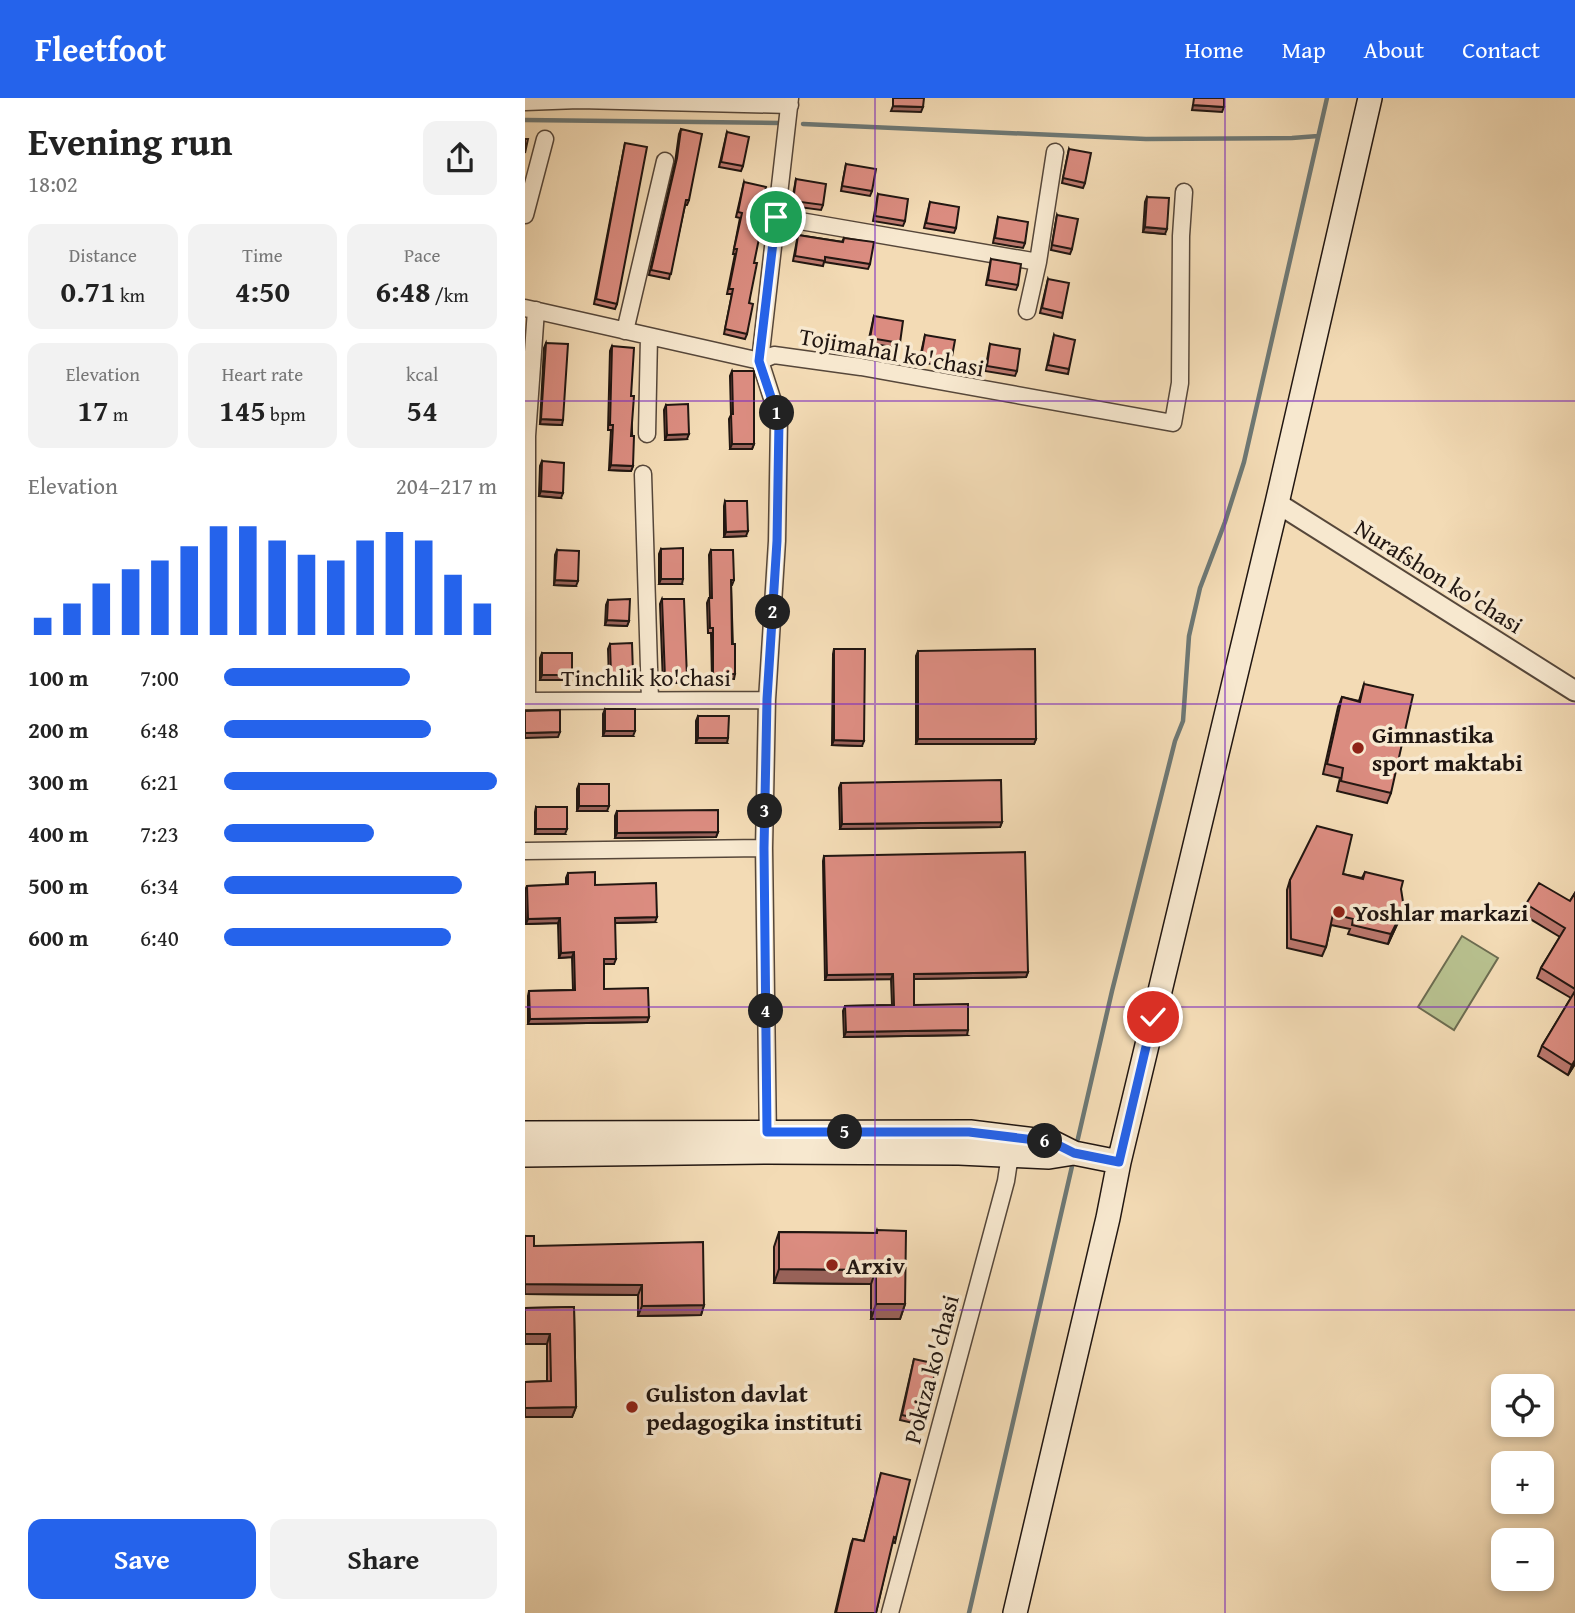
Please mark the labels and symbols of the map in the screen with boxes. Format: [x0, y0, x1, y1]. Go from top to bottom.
pin [746, 187, 806, 247]
street label: Tojimahal ko'chasi [797, 319, 987, 386]
pin: 1 [759, 396, 795, 430]
street label: Nurafshon ko'chasi [1348, 510, 1530, 642]
pin: 2 [755, 594, 791, 630]
street label: Tinchlik ko'chasi [561, 660, 731, 695]
place label: Gimnastika sport maktabi [1372, 717, 1523, 780]
marker: Gimnastika sport maktabi [1350, 740, 1366, 756]
pin: 3 [747, 794, 783, 828]
place label: Yoshlar markazi [1353, 895, 1528, 930]
marker: Yoshlar markazi [1331, 904, 1347, 920]
pin [1123, 987, 1183, 1047]
pin: 4 [749, 993, 783, 1028]
pin: 5 [827, 1114, 863, 1150]
pin: 6 [1028, 1124, 1063, 1158]
place label: Arxiv [846, 1248, 905, 1283]
marker: Arxiv [824, 1257, 840, 1273]
street label: Pokiza ko'chasi [894, 1290, 968, 1447]
place label: Guliston davlat pedagogika instituti [646, 1376, 862, 1439]
marker: Guliston davlat pedagogika instituti [624, 1399, 640, 1415]

